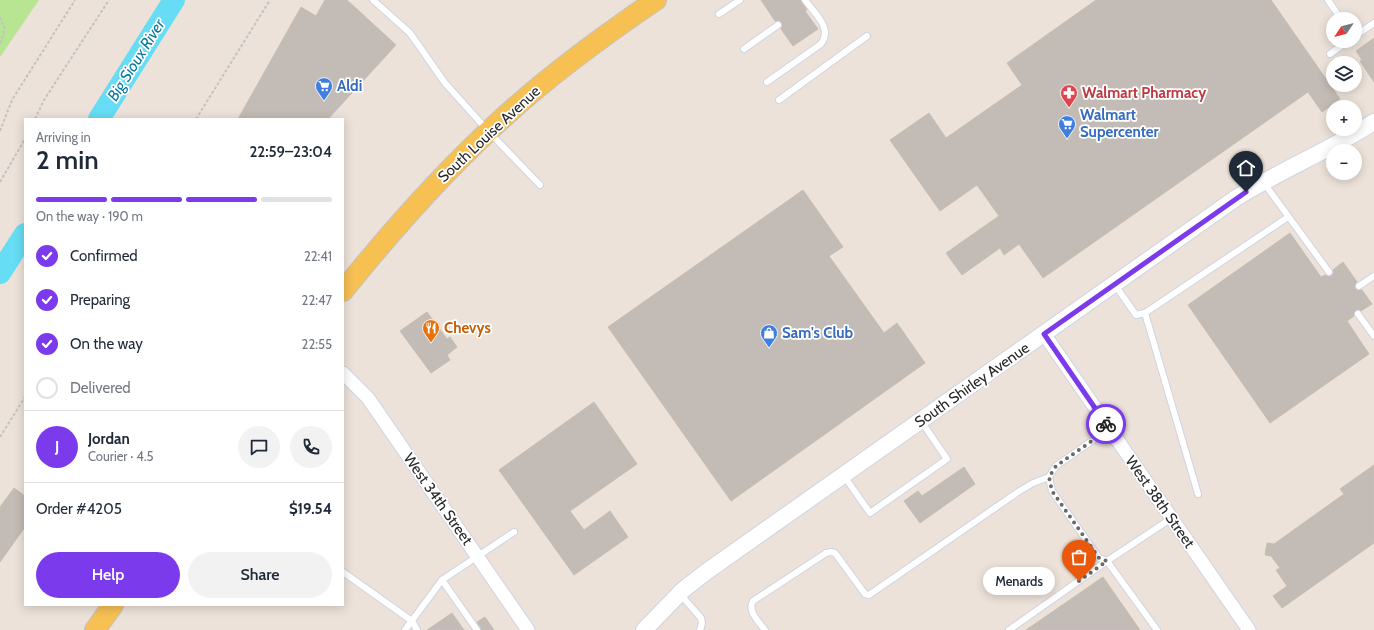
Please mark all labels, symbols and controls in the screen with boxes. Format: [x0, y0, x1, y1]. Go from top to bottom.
north arrow [1326, 12, 1362, 48]
map controls [1326, 12, 1362, 180]
water label: Big Sioux River [103, 15, 169, 104]
button: layers [1326, 56, 1362, 92]
supermarket icon: Aldi [314, 76, 334, 101]
place label: Aldi [337, 77, 362, 95]
street label: South Louise Avenue [434, 82, 544, 186]
pharmacy icon: Walmart Pharmacy [1059, 83, 1079, 108]
place label: Walmart Pharmacy [1082, 84, 1207, 102]
button: + [1326, 100, 1362, 136]
place label: Walmart Supercenter [1080, 106, 1159, 141]
supermarket icon: Walmart Supercenter [1057, 114, 1077, 139]
text: Arriving in [36, 129, 91, 145]
text: 22:59–23:04 [249, 143, 332, 161]
text: 2 min [36, 144, 99, 176]
button: − [1326, 144, 1362, 180]
pin [1229, 151, 1263, 192]
icon: home [1235, 157, 1257, 179]
text: On the way · 190 m [36, 208, 143, 224]
icon: check [36, 245, 58, 267]
text: Confirmed [70, 247, 138, 265]
text: 22:41 [304, 248, 332, 264]
icon: check [36, 289, 58, 311]
text: Preparing [70, 291, 130, 309]
text: 22:47 [302, 292, 332, 308]
restaurant icon: Chevys [421, 318, 441, 343]
place label: Chevys [444, 319, 491, 337]
shop icon: Sam's Club [759, 323, 779, 348]
place label: Sam's Club [782, 324, 854, 342]
icon: check [36, 333, 58, 355]
text: On the way [70, 335, 143, 353]
text: 22:55 [302, 336, 332, 352]
street label: South Shirley Avenue [911, 339, 1033, 431]
text: Delivered [70, 379, 131, 397]
courier [1086, 404, 1126, 444]
icon: bike [1095, 413, 1117, 435]
button: chat [238, 426, 280, 468]
button: phone [290, 426, 332, 468]
text: Jordan [88, 430, 130, 448]
text: J [55, 438, 59, 456]
text: Courier · 4.5 [88, 448, 153, 464]
street label: West 34th Street [400, 450, 476, 548]
street label: West 38th Street [1122, 453, 1198, 551]
text: Order #4205 [36, 500, 122, 518]
text: $19.54 [289, 500, 332, 518]
pin [1062, 540, 1096, 581]
icon: bag [1068, 546, 1090, 568]
button: Help [36, 552, 180, 598]
button: Share [188, 552, 332, 598]
callout: Menards [983, 567, 1055, 595]
text: Menards [995, 573, 1043, 589]

